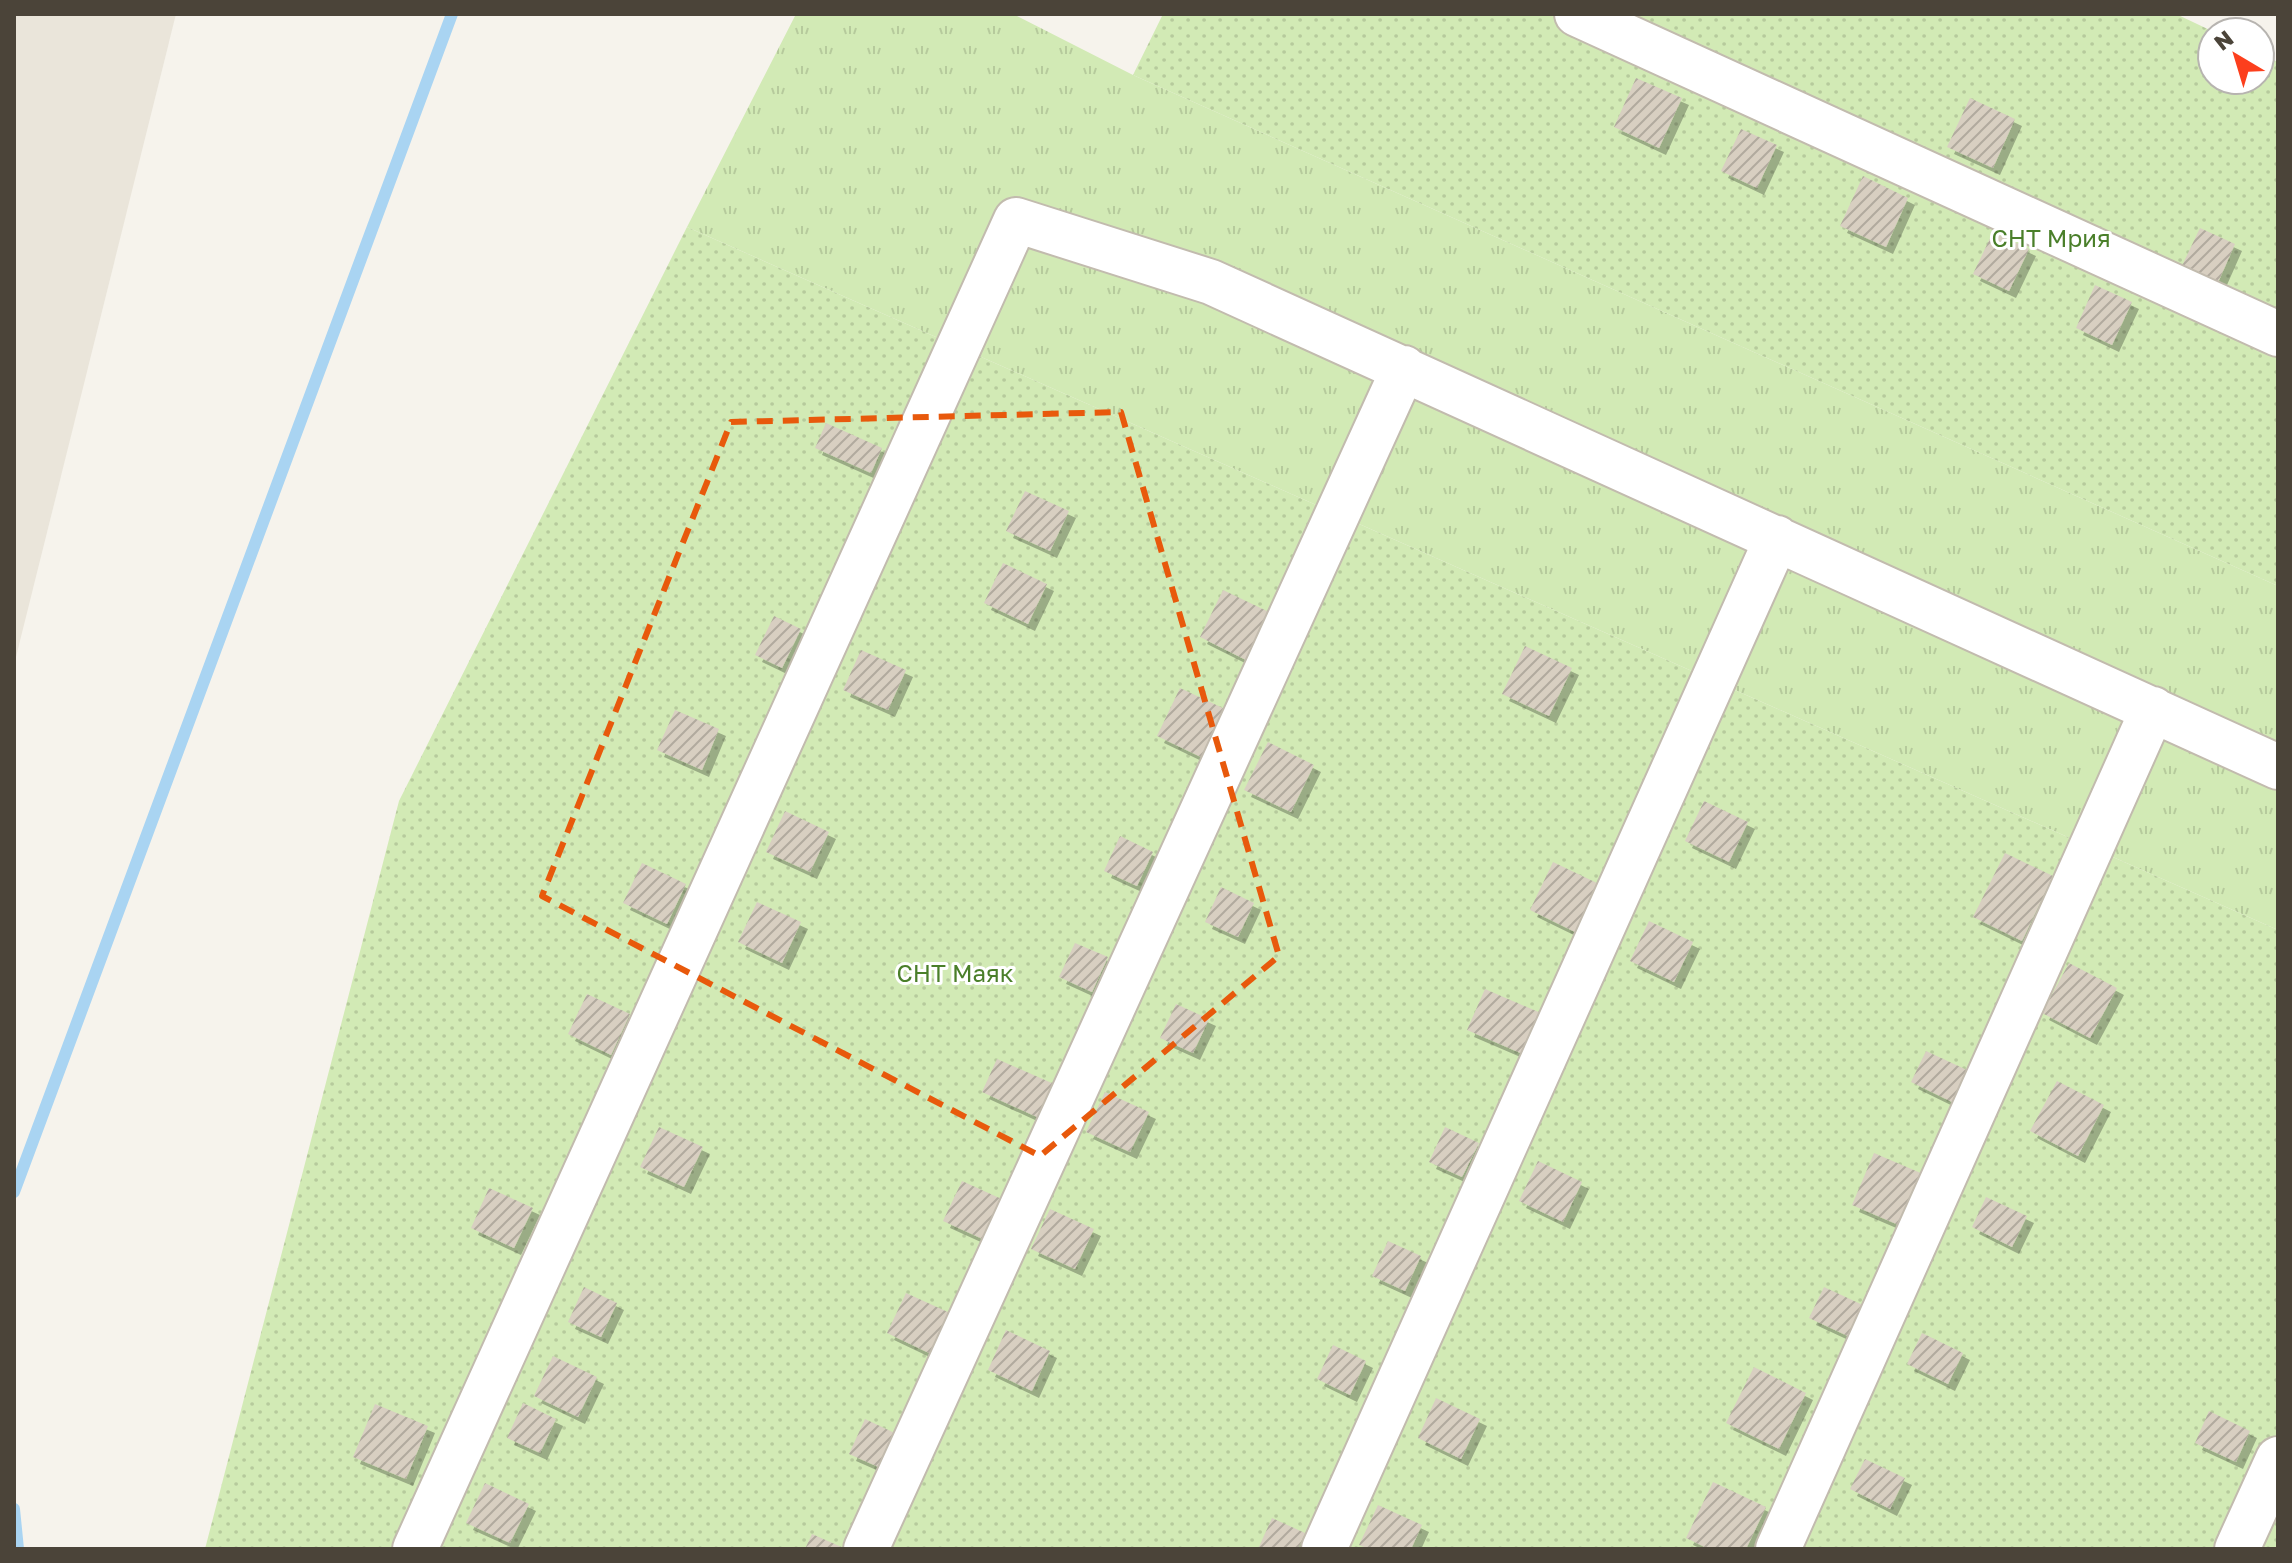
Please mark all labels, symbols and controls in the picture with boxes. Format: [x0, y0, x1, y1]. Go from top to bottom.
north arrow [2196, 16, 2276, 96]
text: N [2208, 24, 2238, 56]
park label: СНТ Мрия [1991, 223, 2111, 252]
park label: СНТ Маяк [896, 958, 1014, 987]

